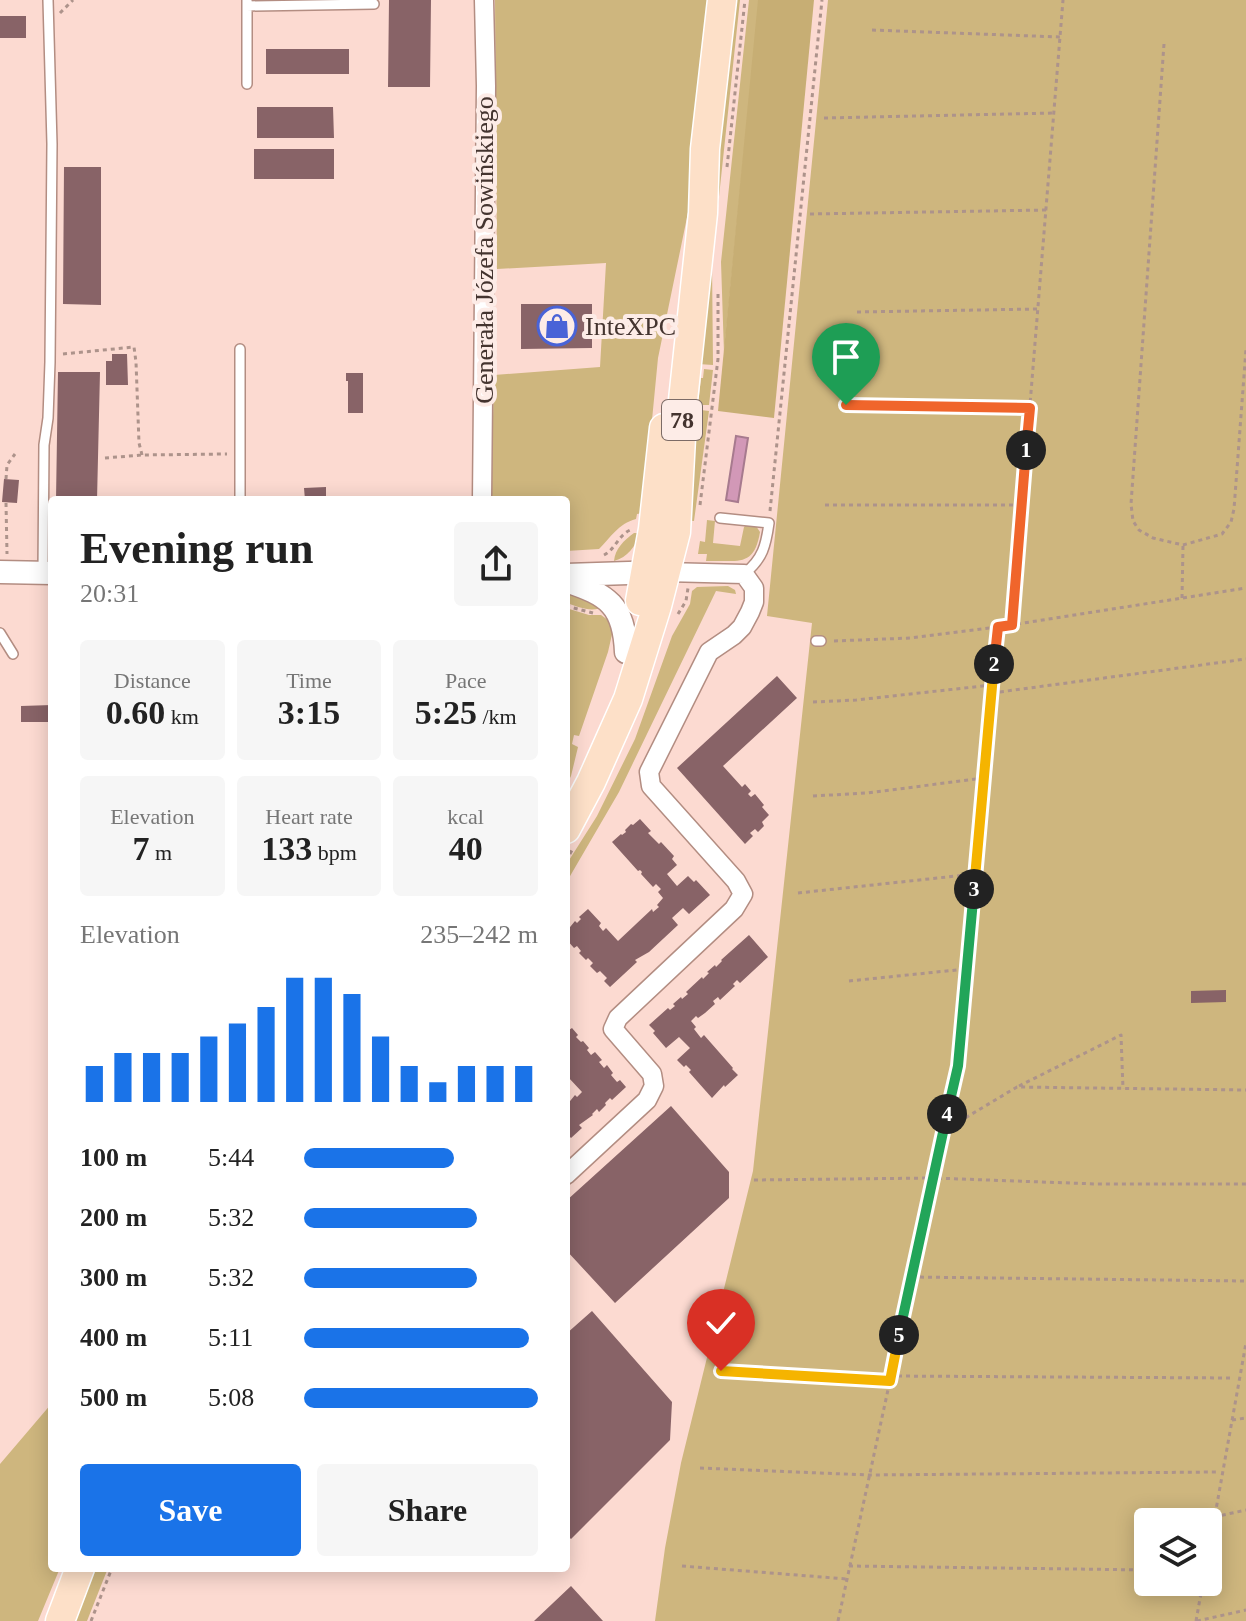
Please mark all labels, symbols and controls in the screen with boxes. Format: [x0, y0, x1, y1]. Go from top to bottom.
street label: Generała Józefa Sowińskiego [470, 96, 499, 404]
shop icon: InteXPC [536, 305, 578, 347]
place label: InteXPC [585, 312, 676, 341]
pin [812, 323, 880, 405]
icon: arrive [824, 335, 868, 379]
road number: 78 [662, 400, 702, 440]
pin: 1 [1006, 430, 1046, 470]
text: 1 [1021, 437, 1032, 462]
button: share [454, 522, 538, 606]
text: Evening run [80, 524, 314, 573]
text: 20:31 [80, 579, 139, 608]
pin: 2 [974, 644, 1014, 684]
text: 2 [989, 651, 1000, 676]
text: Distance [114, 668, 191, 693]
text: Time [286, 668, 332, 693]
text: Pace [445, 668, 486, 693]
text: 0.60 [106, 694, 165, 731]
text: 3:15 [278, 694, 340, 731]
text: 5:25 [415, 694, 477, 731]
text: km [165, 704, 199, 729]
text: /km [477, 704, 517, 729]
text: Elevation [110, 804, 194, 829]
text: Heart rate [265, 804, 353, 829]
text: kcal [447, 804, 484, 829]
text: 7 [133, 830, 150, 867]
text: 133 [261, 830, 312, 867]
text: 40 [449, 830, 483, 867]
text: m [150, 840, 172, 865]
text: bpm [312, 840, 357, 865]
pin: 3 [954, 869, 994, 909]
text: 3 [969, 876, 980, 901]
text: Elevation [80, 920, 180, 949]
text: 235–242 m [420, 920, 538, 949]
pin: 4 [927, 1094, 967, 1134]
text: 4 [942, 1101, 953, 1126]
text: 100 m [80, 1143, 147, 1172]
text: 5:44 [208, 1143, 254, 1172]
text: 200 m [80, 1203, 147, 1232]
text: 5:32 [208, 1203, 254, 1232]
text: 300 m [80, 1263, 147, 1292]
text: 5:32 [208, 1263, 254, 1292]
pin [687, 1289, 755, 1371]
icon: check [699, 1301, 743, 1345]
pin: 5 [879, 1315, 919, 1355]
text: 5 [894, 1322, 905, 1347]
text: 400 m [80, 1323, 147, 1352]
text: 5:11 [208, 1323, 253, 1352]
text: 500 m [80, 1383, 147, 1412]
text: 5:08 [208, 1383, 254, 1412]
button: Save [80, 1464, 301, 1556]
button: Share [317, 1464, 538, 1556]
map controls [1134, 1508, 1222, 1596]
button: layers [1134, 1508, 1222, 1596]

